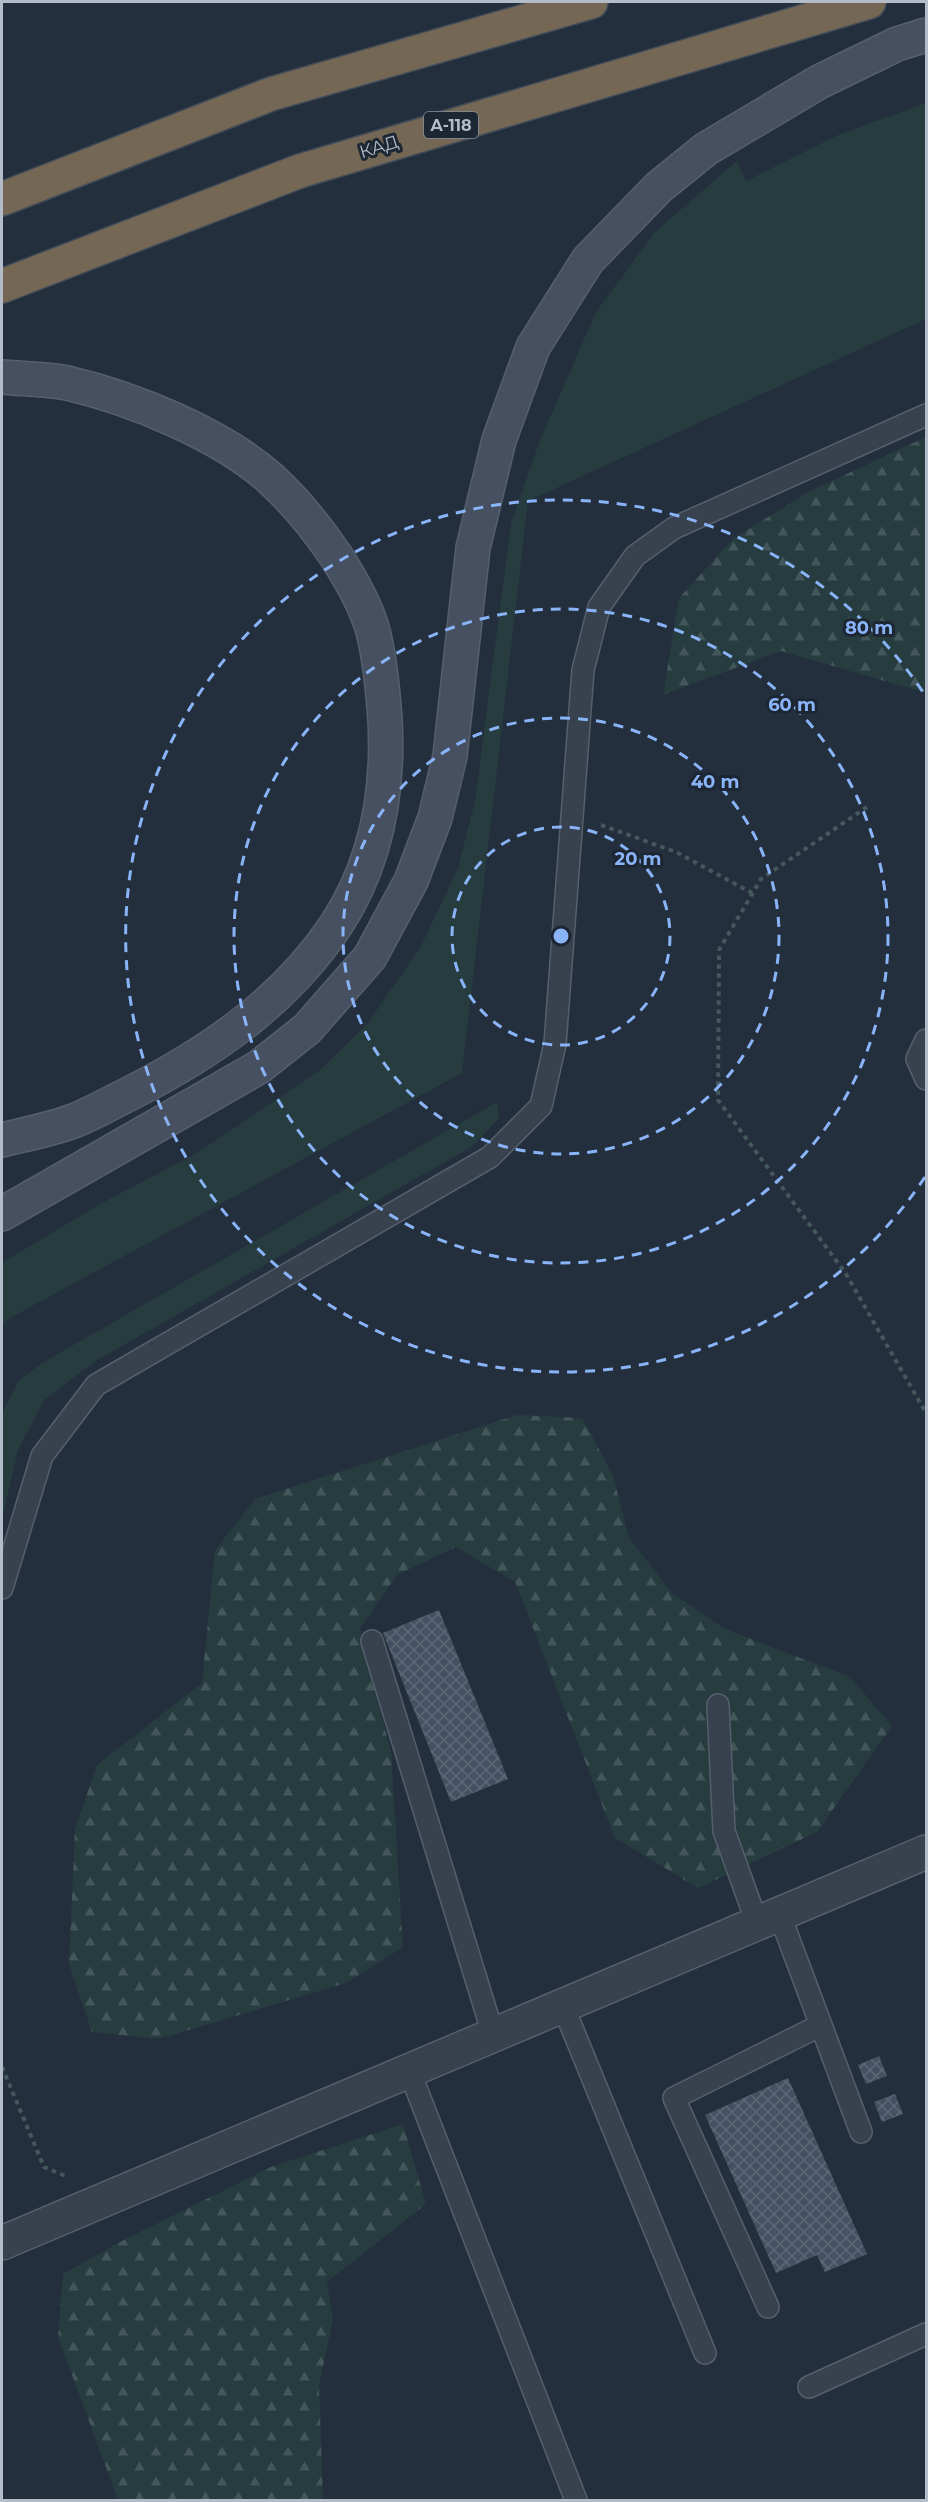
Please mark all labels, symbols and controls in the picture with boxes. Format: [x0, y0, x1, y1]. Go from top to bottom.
road number: А-118 [424, 112, 478, 138]
street label: КАД [357, 131, 401, 163]
text: 80 m [845, 617, 893, 639]
text: 60 m [768, 694, 816, 716]
text: 40 m [691, 771, 739, 793]
text: 20 m [615, 848, 661, 870]
centre of rings [551, 926, 571, 946]

